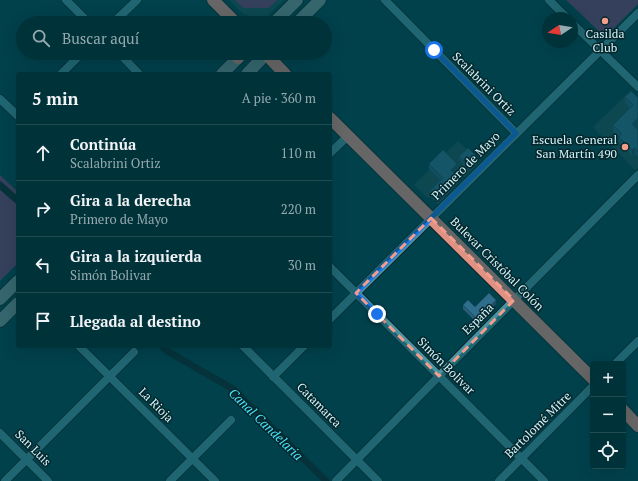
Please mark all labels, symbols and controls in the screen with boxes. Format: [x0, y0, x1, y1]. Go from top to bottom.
north arrow [542, 12, 578, 48]
search box [16, 16, 332, 60]
marker: Casilda Club [600, 16, 610, 26]
place label: Casilda Club [586, 26, 624, 55]
icon: search [30, 27, 52, 49]
text: Buscar aquí [62, 28, 139, 48]
route start [425, 41, 443, 59]
street label: Scalabrini Ortiz [449, 49, 519, 119]
text: 5 min [32, 87, 79, 110]
text: A pie · 360 m [242, 89, 316, 107]
street label: Primero de Mayo [428, 128, 503, 203]
place label: Escuela General San Martín 490 [532, 132, 617, 161]
text: Continúa [70, 134, 136, 154]
icon: ahead [32, 142, 54, 164]
marker: Escuela General San Martín 490 [620, 142, 630, 152]
text: 110 m [281, 144, 316, 162]
text: Scalabrini Ortiz [70, 154, 161, 172]
text: Gira a la derecha [70, 190, 191, 210]
icon: right [32, 198, 54, 220]
text: 220 m [281, 200, 316, 218]
text: Primero de Mayo [70, 210, 168, 228]
street label: Bulevar Cristóbal Colón [447, 214, 547, 314]
text: Gira a la izquierda [70, 246, 202, 266]
icon: left [32, 254, 54, 276]
text: 30 m [288, 256, 316, 274]
text: Simón Bolivar [70, 266, 151, 284]
street label: España [459, 300, 496, 337]
route end [368, 305, 386, 323]
icon: arrive [32, 310, 54, 332]
text: Llegada al destino [70, 311, 201, 331]
street label: Simón Bolivar [415, 334, 478, 398]
map controls [590, 361, 626, 469]
button: + [590, 361, 626, 397]
street label: Catamarca [294, 379, 345, 430]
street label: La Rioja [136, 384, 177, 425]
water label: Canal Candelaria [225, 384, 307, 464]
street label: Bartolomé Mitre [501, 388, 574, 461]
button: − [590, 397, 626, 433]
street label: San Luis [12, 426, 55, 469]
button: locate [590, 433, 626, 469]

